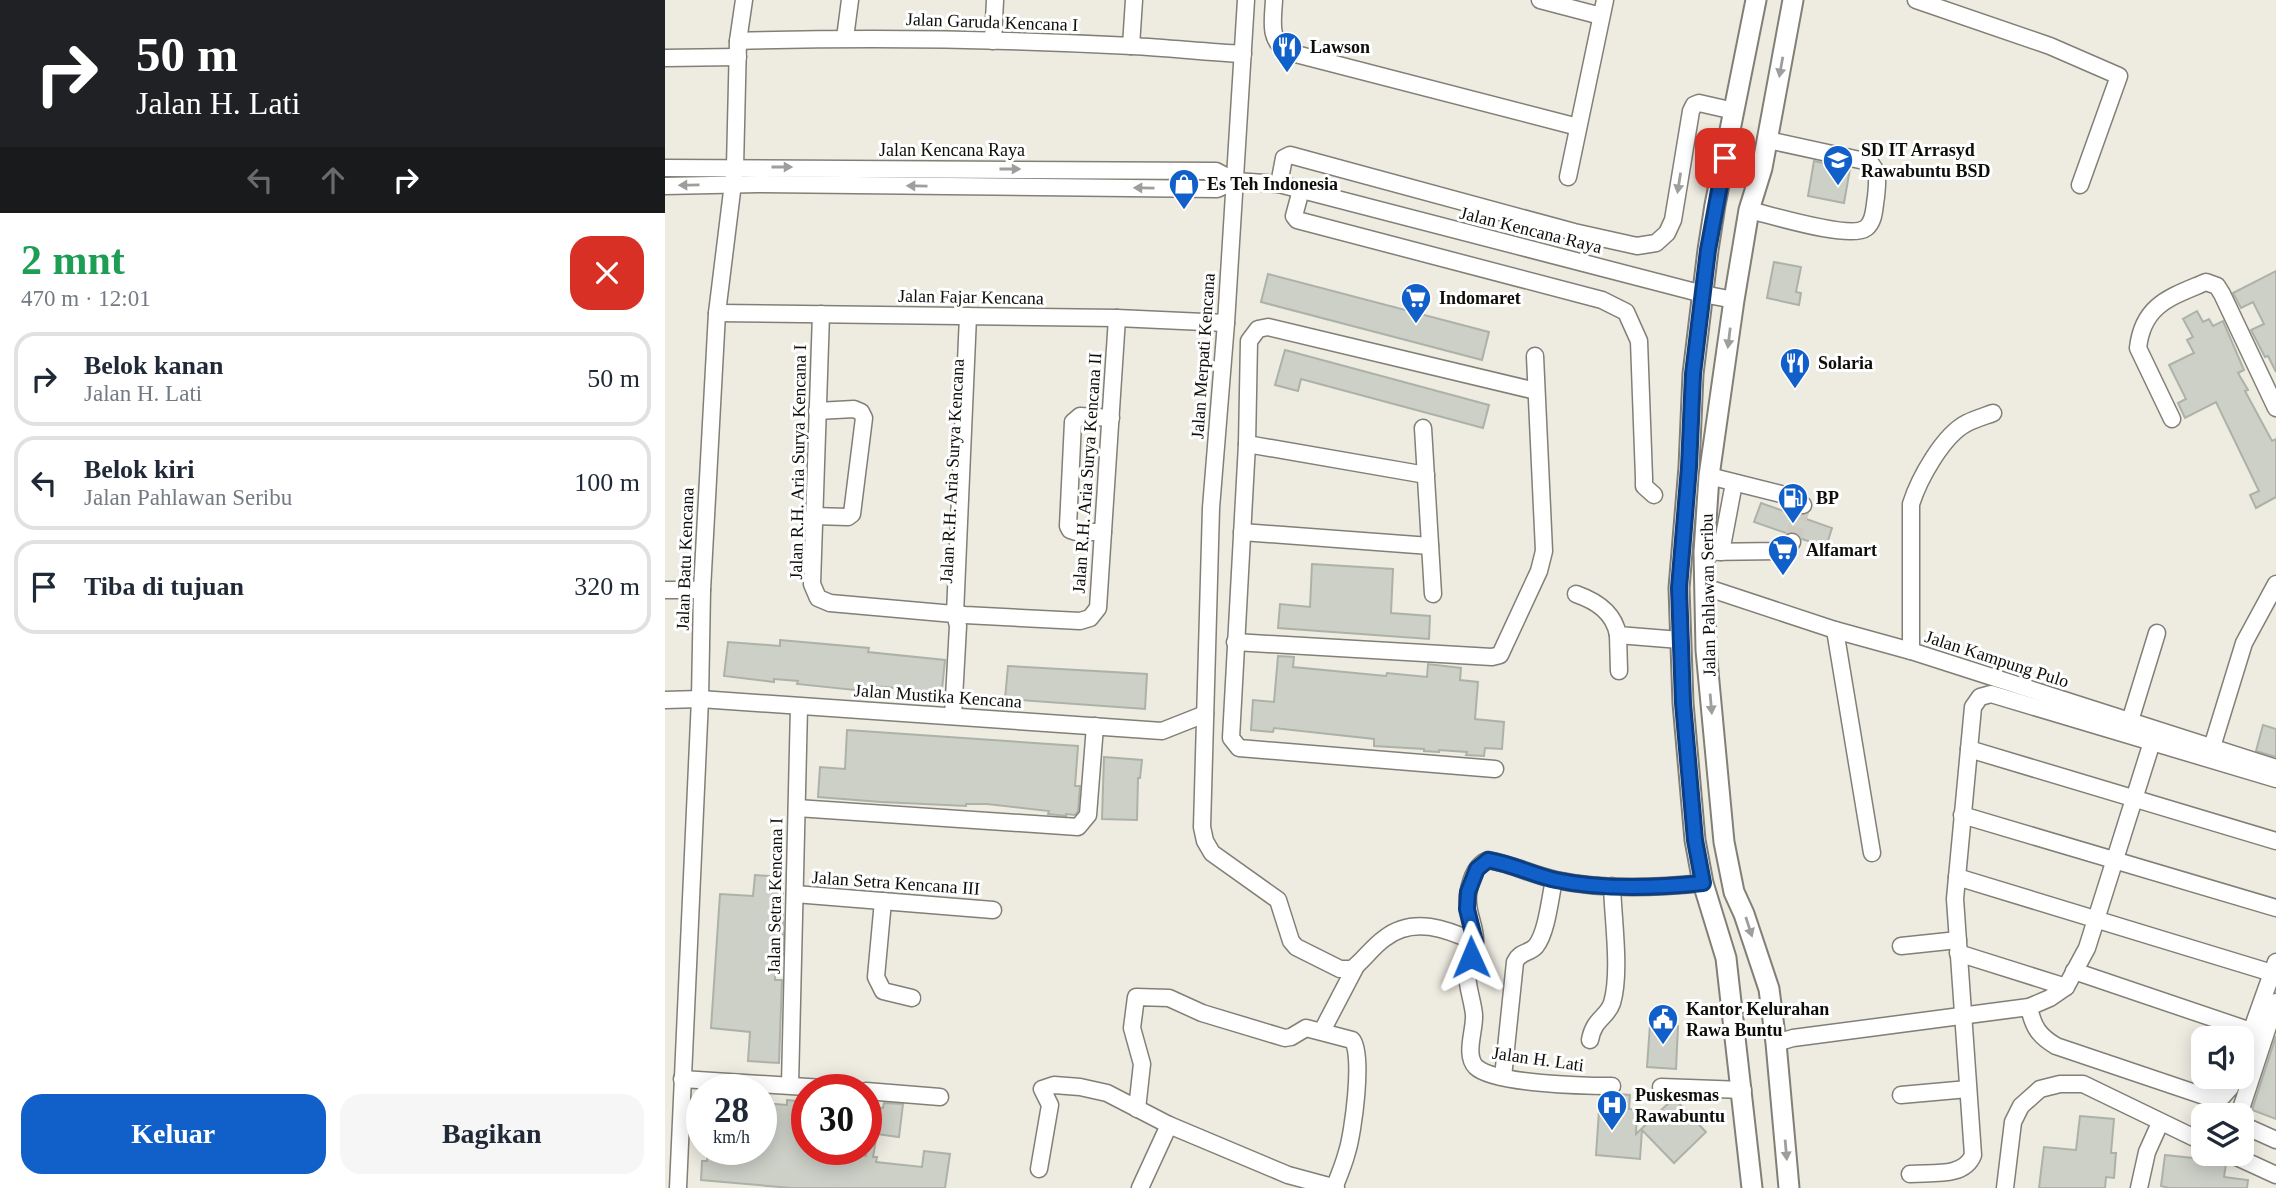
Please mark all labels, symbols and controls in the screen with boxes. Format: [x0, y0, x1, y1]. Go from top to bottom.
street label: Jalan Garuda Kencana I [906, 9, 1079, 35]
text: 50 m [136, 27, 238, 82]
icon: right [21, 28, 112, 119]
restaurant icon: Lawson [1270, 30, 1304, 74]
place label: Lawson [1310, 37, 1370, 57]
one-way arrow [1775, 56, 1786, 78]
text: Jalan H. Lati [136, 85, 300, 121]
pin [1695, 128, 1755, 188]
icon: arrive [1706, 139, 1744, 177]
street label: Jalan Kencana Raya [879, 140, 1025, 160]
place label: SD IT Arrasyd Rawabuntu BSD [1861, 140, 1991, 181]
school or university icon: SD IT Arrasyd Rawabuntu BSD [1821, 143, 1855, 187]
icon: left [241, 161, 279, 199]
icon: ahead [314, 161, 352, 199]
icon: right [387, 161, 425, 199]
one-way arrow [771, 161, 793, 173]
one-way arrow [999, 163, 1021, 175]
shop icon: Es Teh Indonesia [1167, 167, 1201, 211]
one-way arrow [1673, 172, 1684, 194]
place label: Es Teh Indonesia [1207, 174, 1338, 194]
one-way arrow [678, 180, 700, 191]
one-way arrow [905, 180, 927, 192]
one-way arrow [1133, 182, 1155, 194]
street label: Jalan Kencana Raya [1458, 203, 1604, 257]
button: close [570, 236, 644, 310]
text: 2 mnt [21, 237, 125, 283]
street label: Jalan Merpati Kencana [1187, 273, 1219, 439]
supermarket icon: Indomaret [1399, 281, 1433, 325]
text: 470 m · 12:01 [21, 286, 151, 311]
street label: Jalan Fajar Kencana [898, 286, 1044, 308]
place label: Indomaret [1439, 288, 1521, 308]
one-way arrow [1723, 327, 1734, 349]
street label: Jalan R.H. Aria Surya Kencana I [786, 344, 810, 580]
restaurant icon: Solaria [1778, 346, 1812, 390]
text: Belok kanan [84, 351, 223, 380]
street label: Jalan R.H. Aria Surya Kencana II [1069, 352, 1105, 594]
place label: Solaria [1818, 353, 1873, 373]
street label: Jalan R.H. Aria Surya Kencana [936, 358, 968, 584]
icon: right [25, 360, 63, 398]
text: 50 m [587, 364, 640, 393]
text: Jalan H. Lati [84, 381, 202, 406]
text: Belok kiri [84, 455, 195, 484]
icon: left [25, 464, 63, 502]
text: 100 m [574, 468, 640, 497]
fuel station icon: BP [1776, 481, 1810, 525]
text: Jalan Pahlawan Seribu [84, 485, 292, 510]
street label: Jalan Batu Kencana [673, 487, 697, 631]
place label: BP [1816, 488, 1839, 508]
street label: Jalan Pahlawan Seribu [1697, 513, 1719, 677]
supermarket icon: Alfamart [1766, 533, 1800, 577]
place label: Alfamart [1806, 540, 1877, 560]
icon: arrive [25, 568, 63, 606]
text: Tiba di tujuan [84, 572, 244, 601]
text: 320 m [574, 572, 640, 601]
street label: Jalan Kampung Pulo [1923, 626, 2071, 692]
street label: Jalan Mustika Kencana [854, 680, 1022, 712]
one-way arrow [1706, 693, 1717, 715]
street label: Jalan Setra Kencana I [764, 818, 786, 974]
street label: Jalan Setra Kencana III [811, 867, 981, 899]
one-way arrow [1744, 916, 1755, 937]
position arrow [1434, 920, 1508, 994]
place label: Kantor Kelurahan Rawa Buntu [1686, 999, 1829, 1040]
public building icon: Kantor Kelurahan Rawa Buntu [1646, 1002, 1680, 1046]
map controls [2191, 1026, 2254, 1166]
button: sound [2191, 1026, 2254, 1089]
street label: Jalan H. Lati [1491, 1043, 1585, 1075]
speed limit sign: 30 [791, 1074, 882, 1165]
place label: Puskesmas Rawabuntu [1635, 1085, 1725, 1126]
hospital icon: Puskesmas Rawabuntu [1595, 1088, 1629, 1132]
text: 28 [714, 1091, 749, 1130]
button: Keluar [21, 1094, 326, 1174]
button: Bagikan [340, 1094, 644, 1174]
button: layers [2191, 1103, 2254, 1166]
text: km/h [713, 1127, 750, 1147]
one-way arrow [1781, 1139, 1792, 1161]

